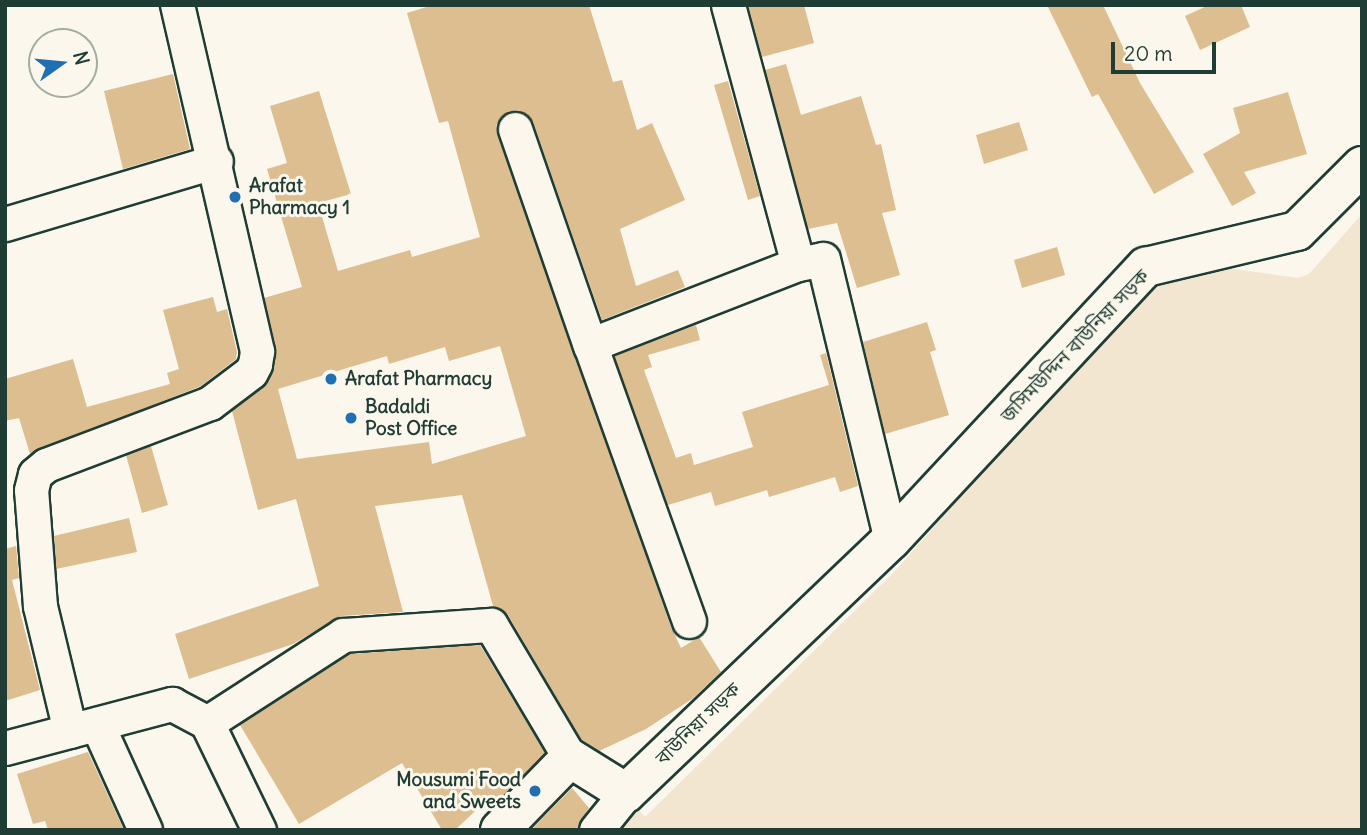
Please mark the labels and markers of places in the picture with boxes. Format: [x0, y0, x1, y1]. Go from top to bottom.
place label: Arafat Pharmacy 1 [249, 175, 350, 219]
marker: Arafat Pharmacy 1 [227, 189, 243, 205]
place label: Arafat Pharmacy [345, 368, 492, 390]
marker: Arafat Pharmacy [323, 371, 339, 387]
place label: Badaldi Post Office [365, 396, 457, 440]
marker: Badaldi Post Office [343, 410, 359, 426]
place label: Mousumi Food and Sweets [396, 769, 521, 813]
marker: Mousumi Food and Sweets [527, 783, 543, 799]

